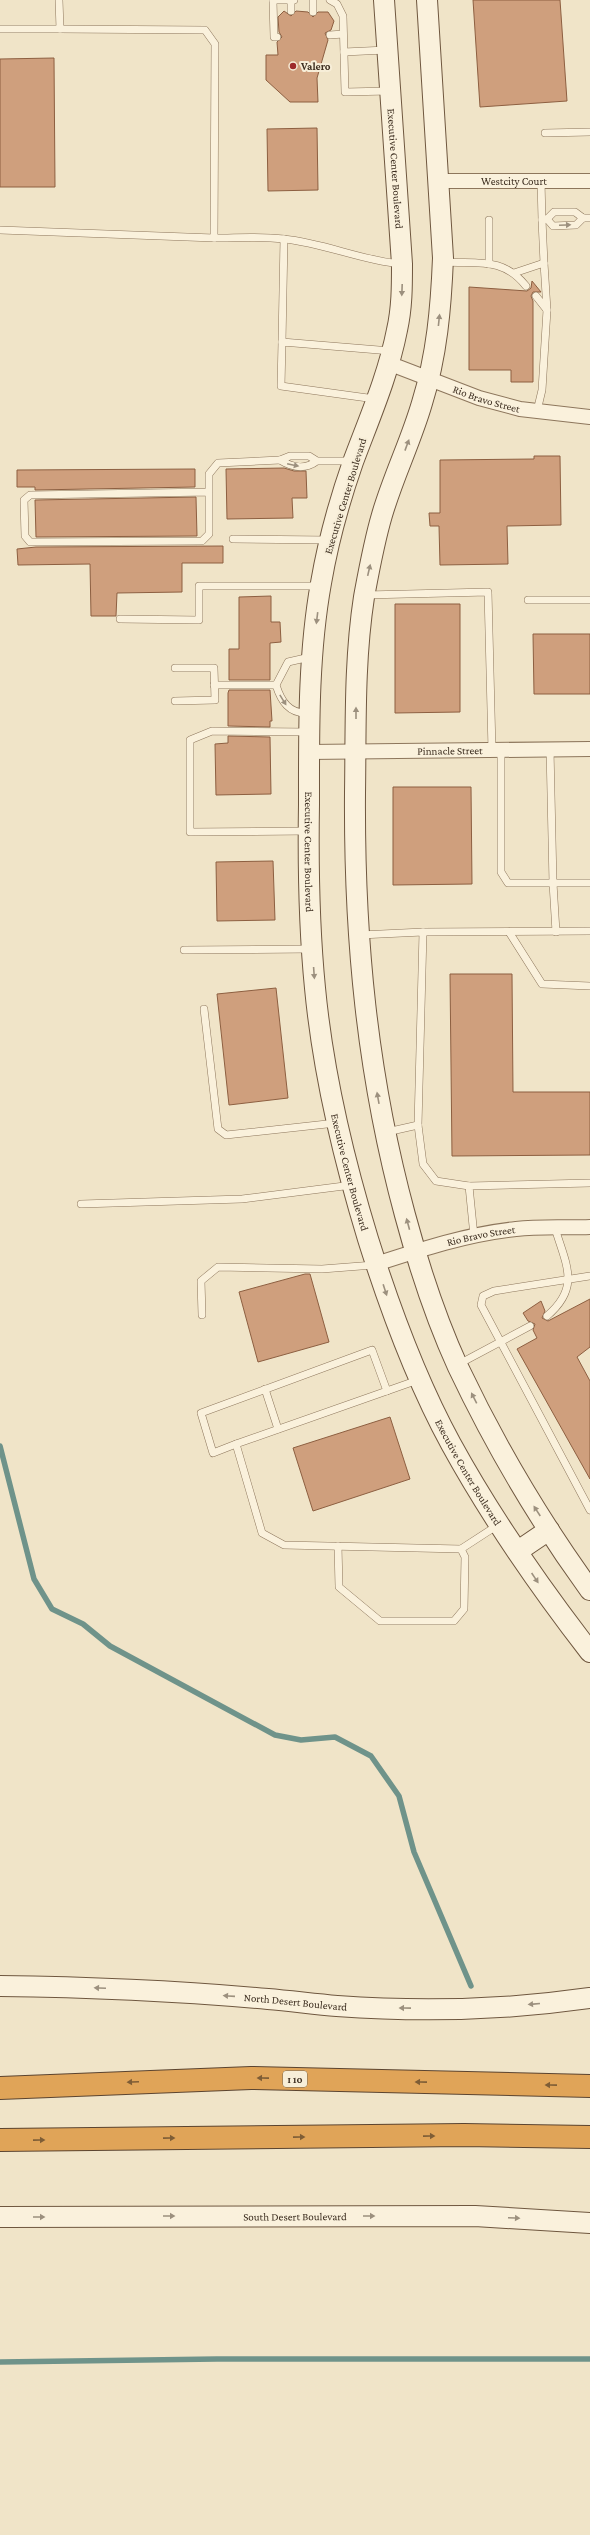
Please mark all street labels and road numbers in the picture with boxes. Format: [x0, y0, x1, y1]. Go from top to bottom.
street label: Executive Center Boulevard [385, 108, 406, 229]
street label: Westcity Court [481, 175, 547, 188]
street label: Rio Bravo Street [451, 383, 522, 415]
street label: Executive Center Boulevard [322, 436, 368, 555]
street label: Pinnacle Street [417, 744, 483, 757]
street label: Executive Center Boulevard [303, 792, 316, 913]
street label: Executive Center Boulevard [329, 1112, 371, 1232]
street label: Rio Bravo Street [445, 1223, 516, 1248]
street label: Executive Center Boulevard [433, 1417, 504, 1528]
street label: North Desert Boulevard [243, 1991, 348, 2013]
road number: I 10 [283, 2071, 307, 2087]
street label: South Desert Boulevard [243, 2210, 347, 2222]

